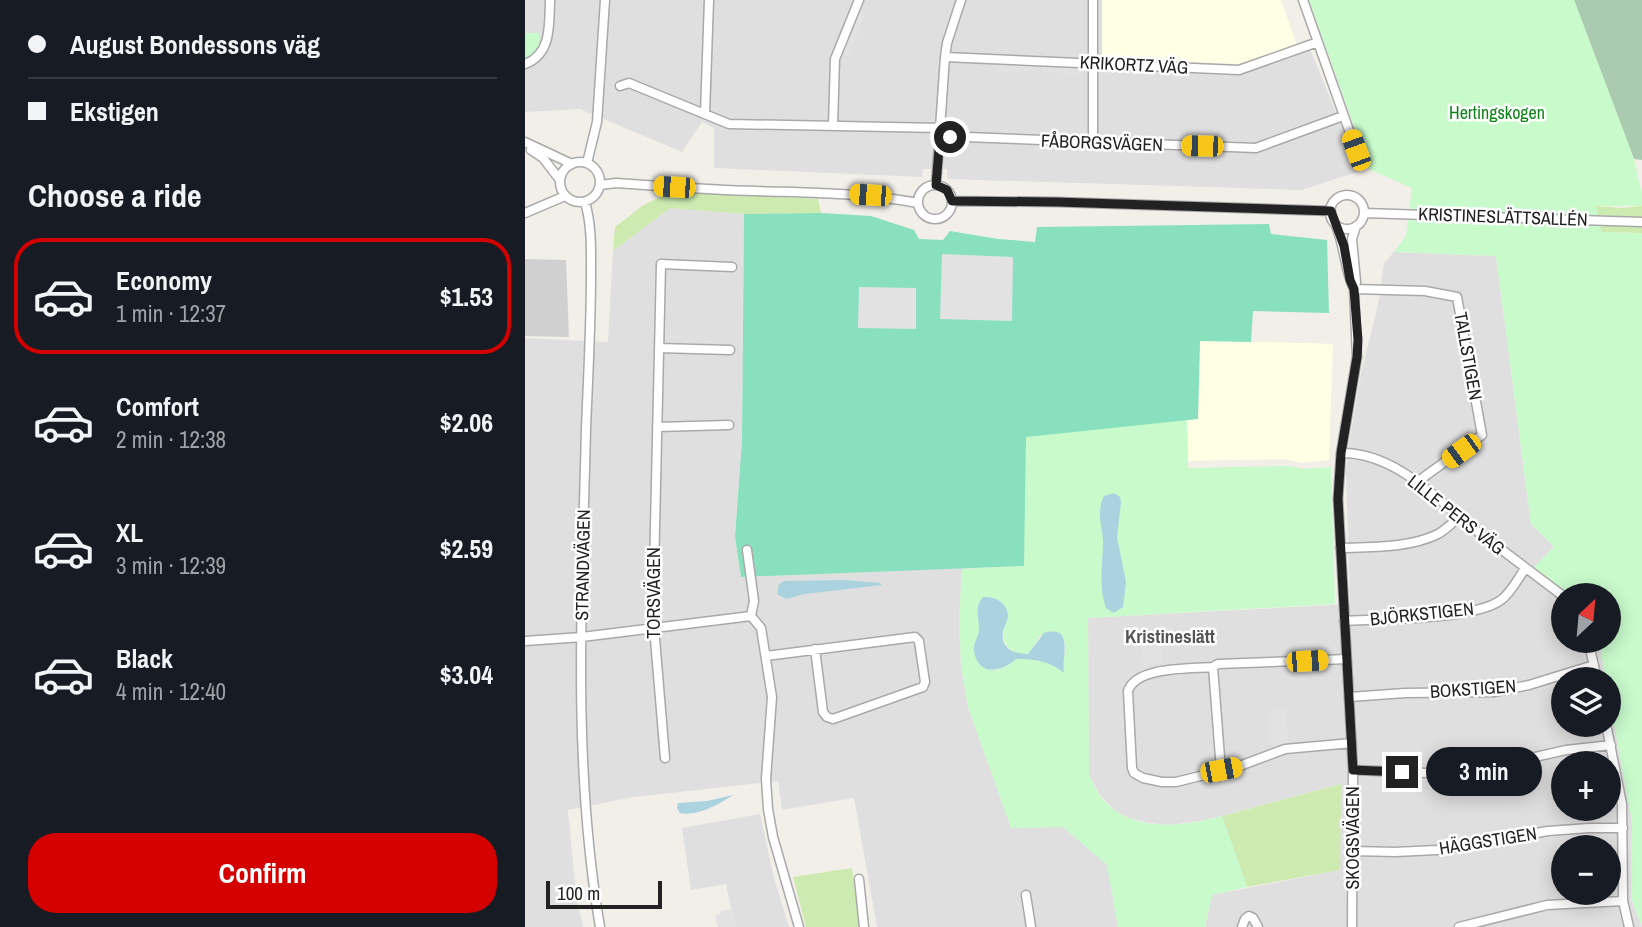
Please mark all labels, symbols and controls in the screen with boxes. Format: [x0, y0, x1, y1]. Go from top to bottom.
text: August Bondessons väg [70, 27, 320, 62]
street label: KRIKORTZ VÄG [1079, 49, 1189, 80]
text: Ekstigen [70, 94, 159, 129]
park label: Hertingskogen [1449, 100, 1545, 125]
route start [934, 121, 966, 153]
car [1339, 127, 1374, 173]
street label: FÅBORGSVÄGEN [1041, 128, 1163, 157]
car [1181, 135, 1224, 157]
text: Choose a ride [28, 174, 202, 217]
car [653, 175, 696, 199]
car [849, 183, 892, 207]
street label: KRISTINESLÄTTSALLÉN [1418, 201, 1588, 232]
text: Economy [116, 263, 212, 298]
icon: car [32, 265, 95, 328]
text: $1.53 [440, 279, 493, 314]
text: 1 min · 12:37 [116, 298, 226, 329]
street label: TALLSTIGEN [1448, 310, 1489, 402]
text: Comfort [116, 389, 199, 424]
icon: car [32, 391, 95, 454]
text: $2.06 [440, 405, 493, 440]
text: 2 min · 12:38 [116, 424, 226, 455]
car [1438, 430, 1485, 472]
street label: LILLE PERS VÄG [1402, 469, 1510, 560]
street label: STRANDVÄGEN [569, 509, 596, 621]
text: XL [116, 515, 143, 550]
icon: car [32, 517, 95, 580]
text: $2.59 [440, 531, 493, 566]
street label: TORSVÄGEN [641, 547, 666, 639]
text: 3 min · 12:39 [116, 550, 226, 581]
north arrow [1551, 583, 1621, 653]
map controls [1551, 583, 1621, 905]
street label: BJÖRKSTIGEN [1369, 596, 1475, 631]
district label: Kristineslätt [1125, 623, 1215, 649]
text: Black [116, 641, 173, 676]
icon: car [32, 643, 95, 706]
car [1286, 649, 1329, 673]
text: $3.04 [440, 657, 493, 692]
button: layers [1551, 667, 1621, 737]
street label: BOKSTIGEN [1429, 673, 1517, 704]
text: 4 min · 12:40 [116, 676, 226, 707]
callout: 3 min [1427, 748, 1542, 796]
button: + [1551, 751, 1621, 821]
car [1199, 756, 1244, 784]
route end [1386, 756, 1418, 788]
text: 3 min [1459, 756, 1509, 787]
street label: SKOGSVÄGEN [1340, 786, 1365, 890]
street label: HÄGGSTIGEN [1437, 820, 1538, 861]
button: Confirm [28, 833, 497, 913]
button: − [1551, 835, 1621, 905]
scale bar [546, 878, 661, 910]
text: 100 m [557, 880, 600, 906]

